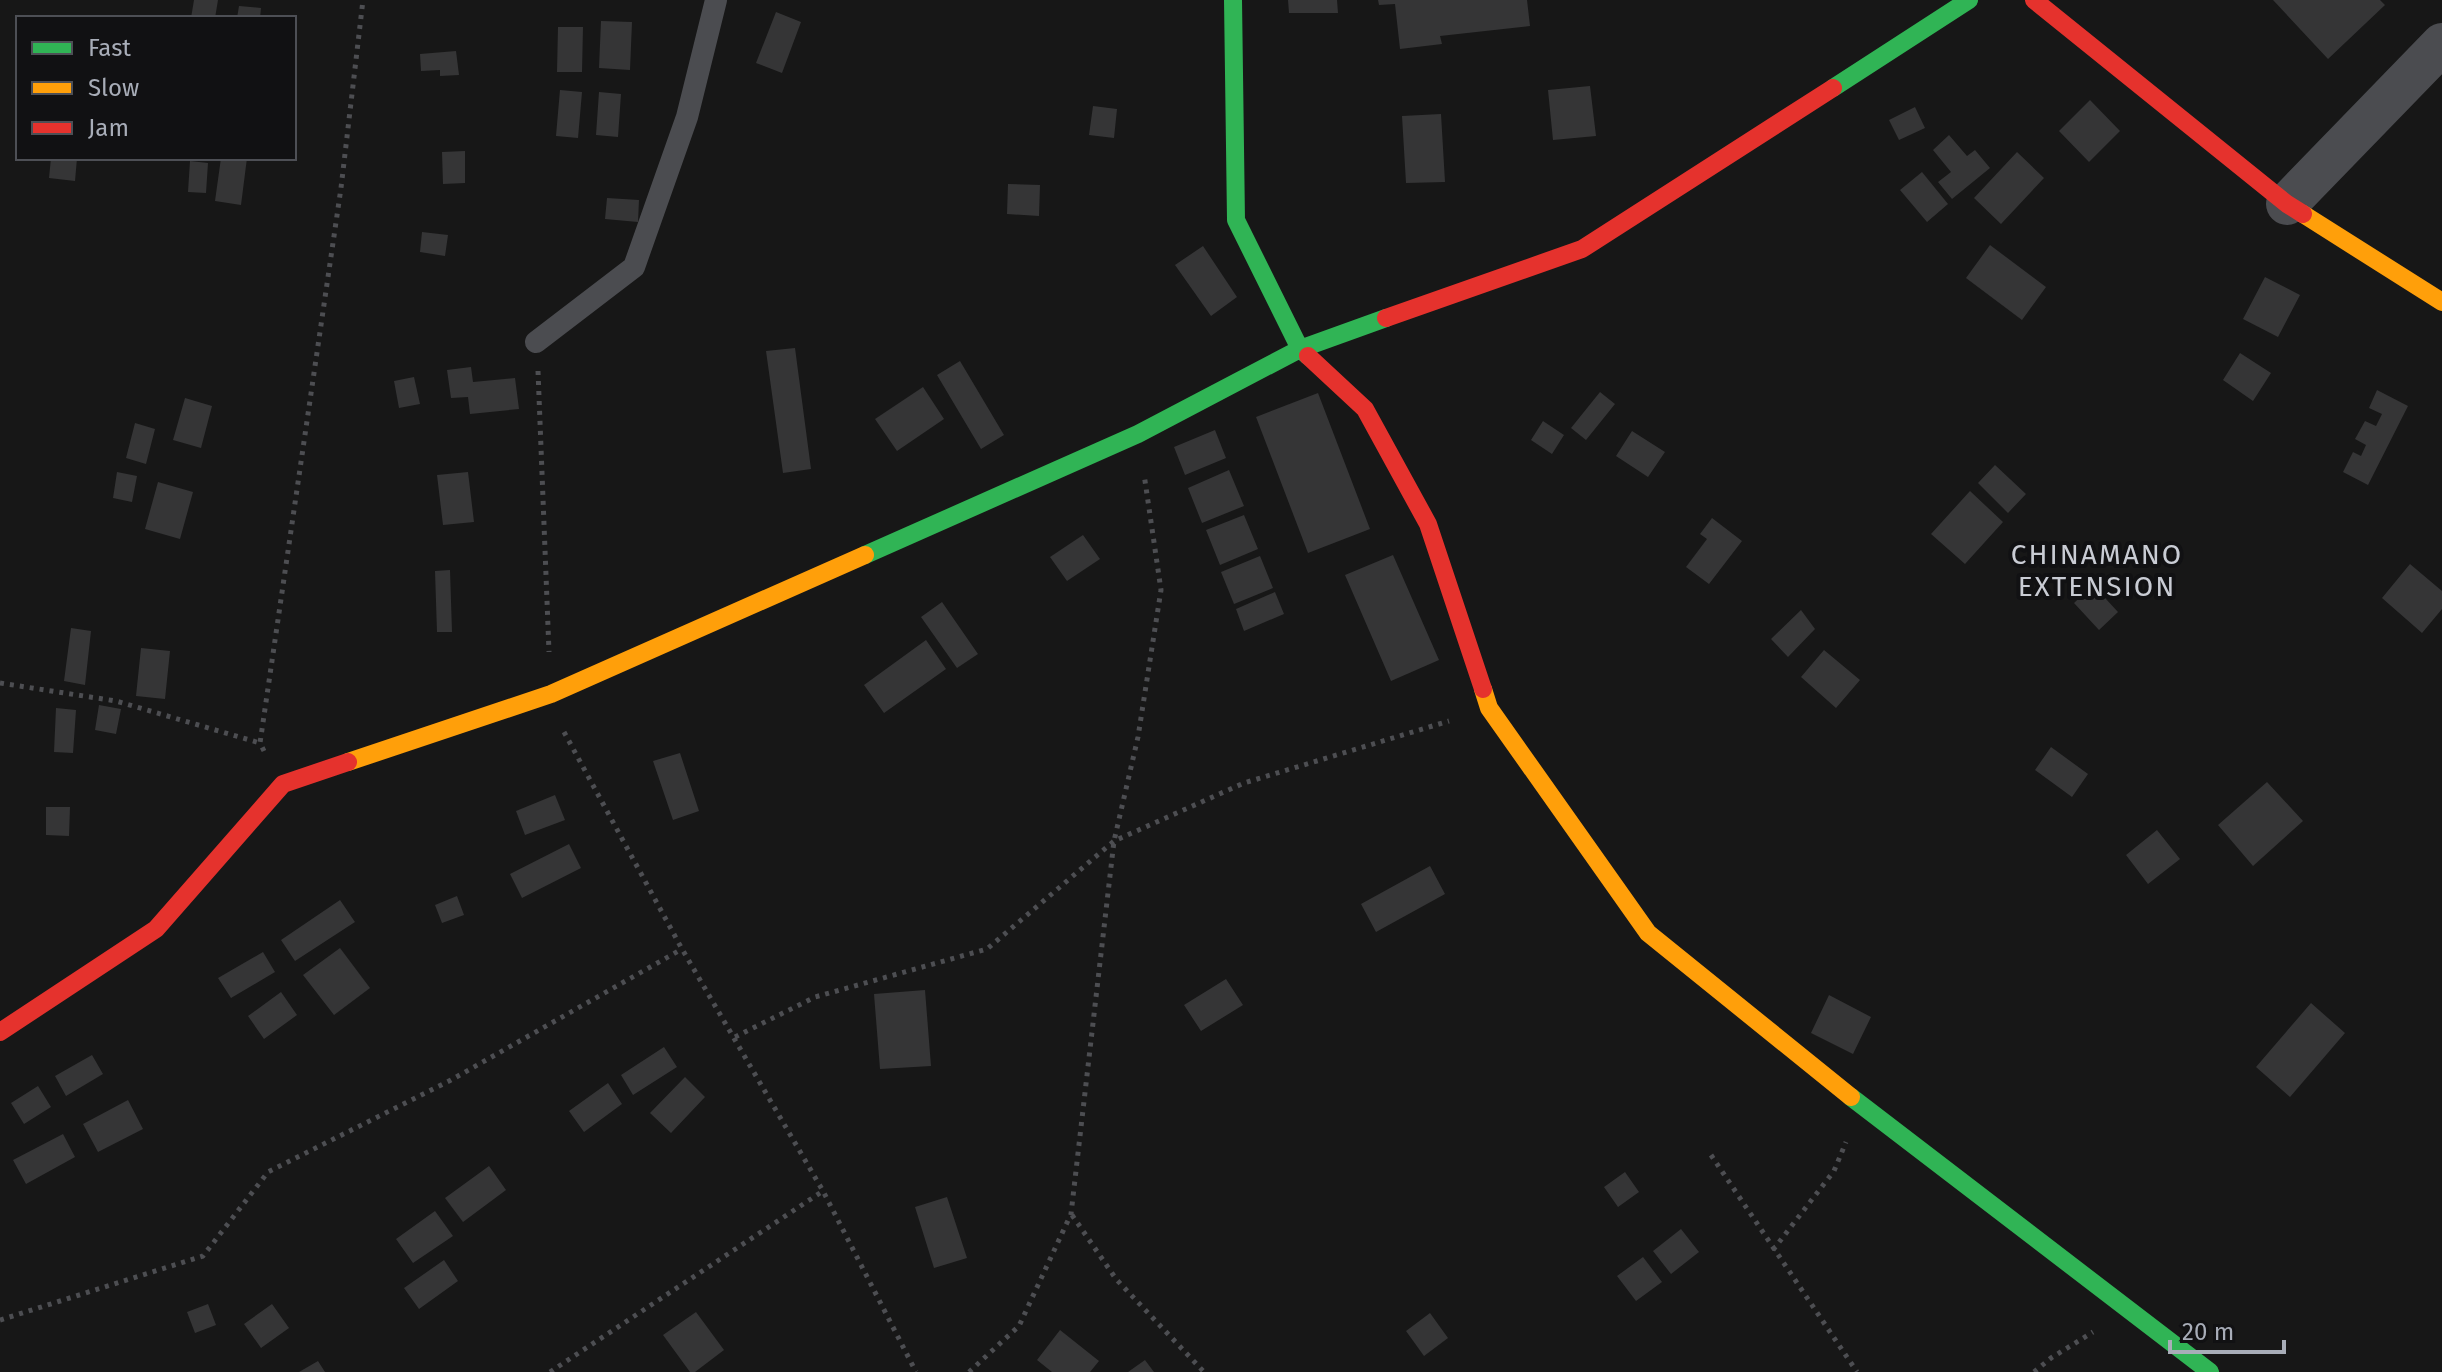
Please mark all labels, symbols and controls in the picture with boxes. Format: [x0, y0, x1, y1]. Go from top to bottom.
legend [16, 16, 296, 160]
text: Fast [88, 34, 131, 62]
text: Slow [88, 74, 139, 102]
text: Jam [88, 114, 129, 142]
district label: CHINAMANO EXTENSION [2011, 538, 2183, 603]
scale bar [2170, 1304, 2284, 1354]
text: 20 m [2182, 1318, 2234, 1346]

